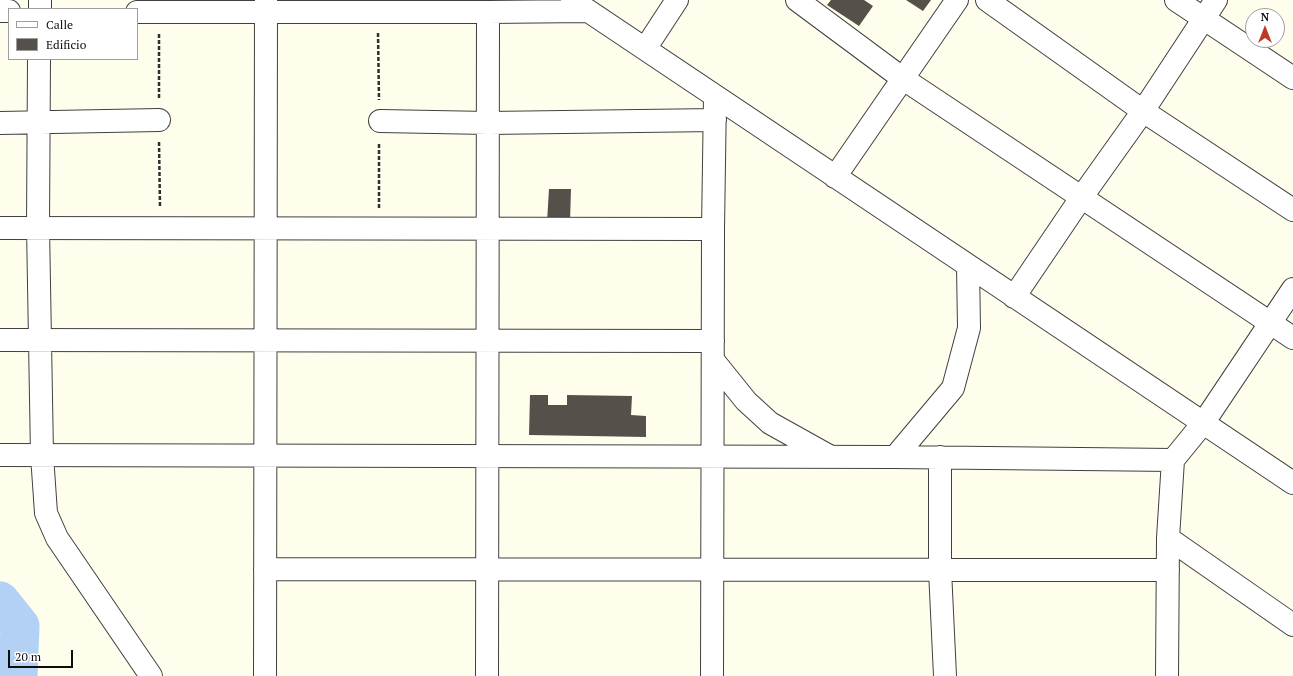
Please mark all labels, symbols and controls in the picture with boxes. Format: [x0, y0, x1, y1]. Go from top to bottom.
legend [8, 8, 138, 60]
north arrow [1245, 8, 1285, 48]
text: N [1261, 10, 1269, 24]
text: Calle [46, 17, 73, 32]
text: Edificio [46, 37, 86, 52]
scale bar [10, 642, 75, 668]
text: 20 m [15, 649, 41, 664]

